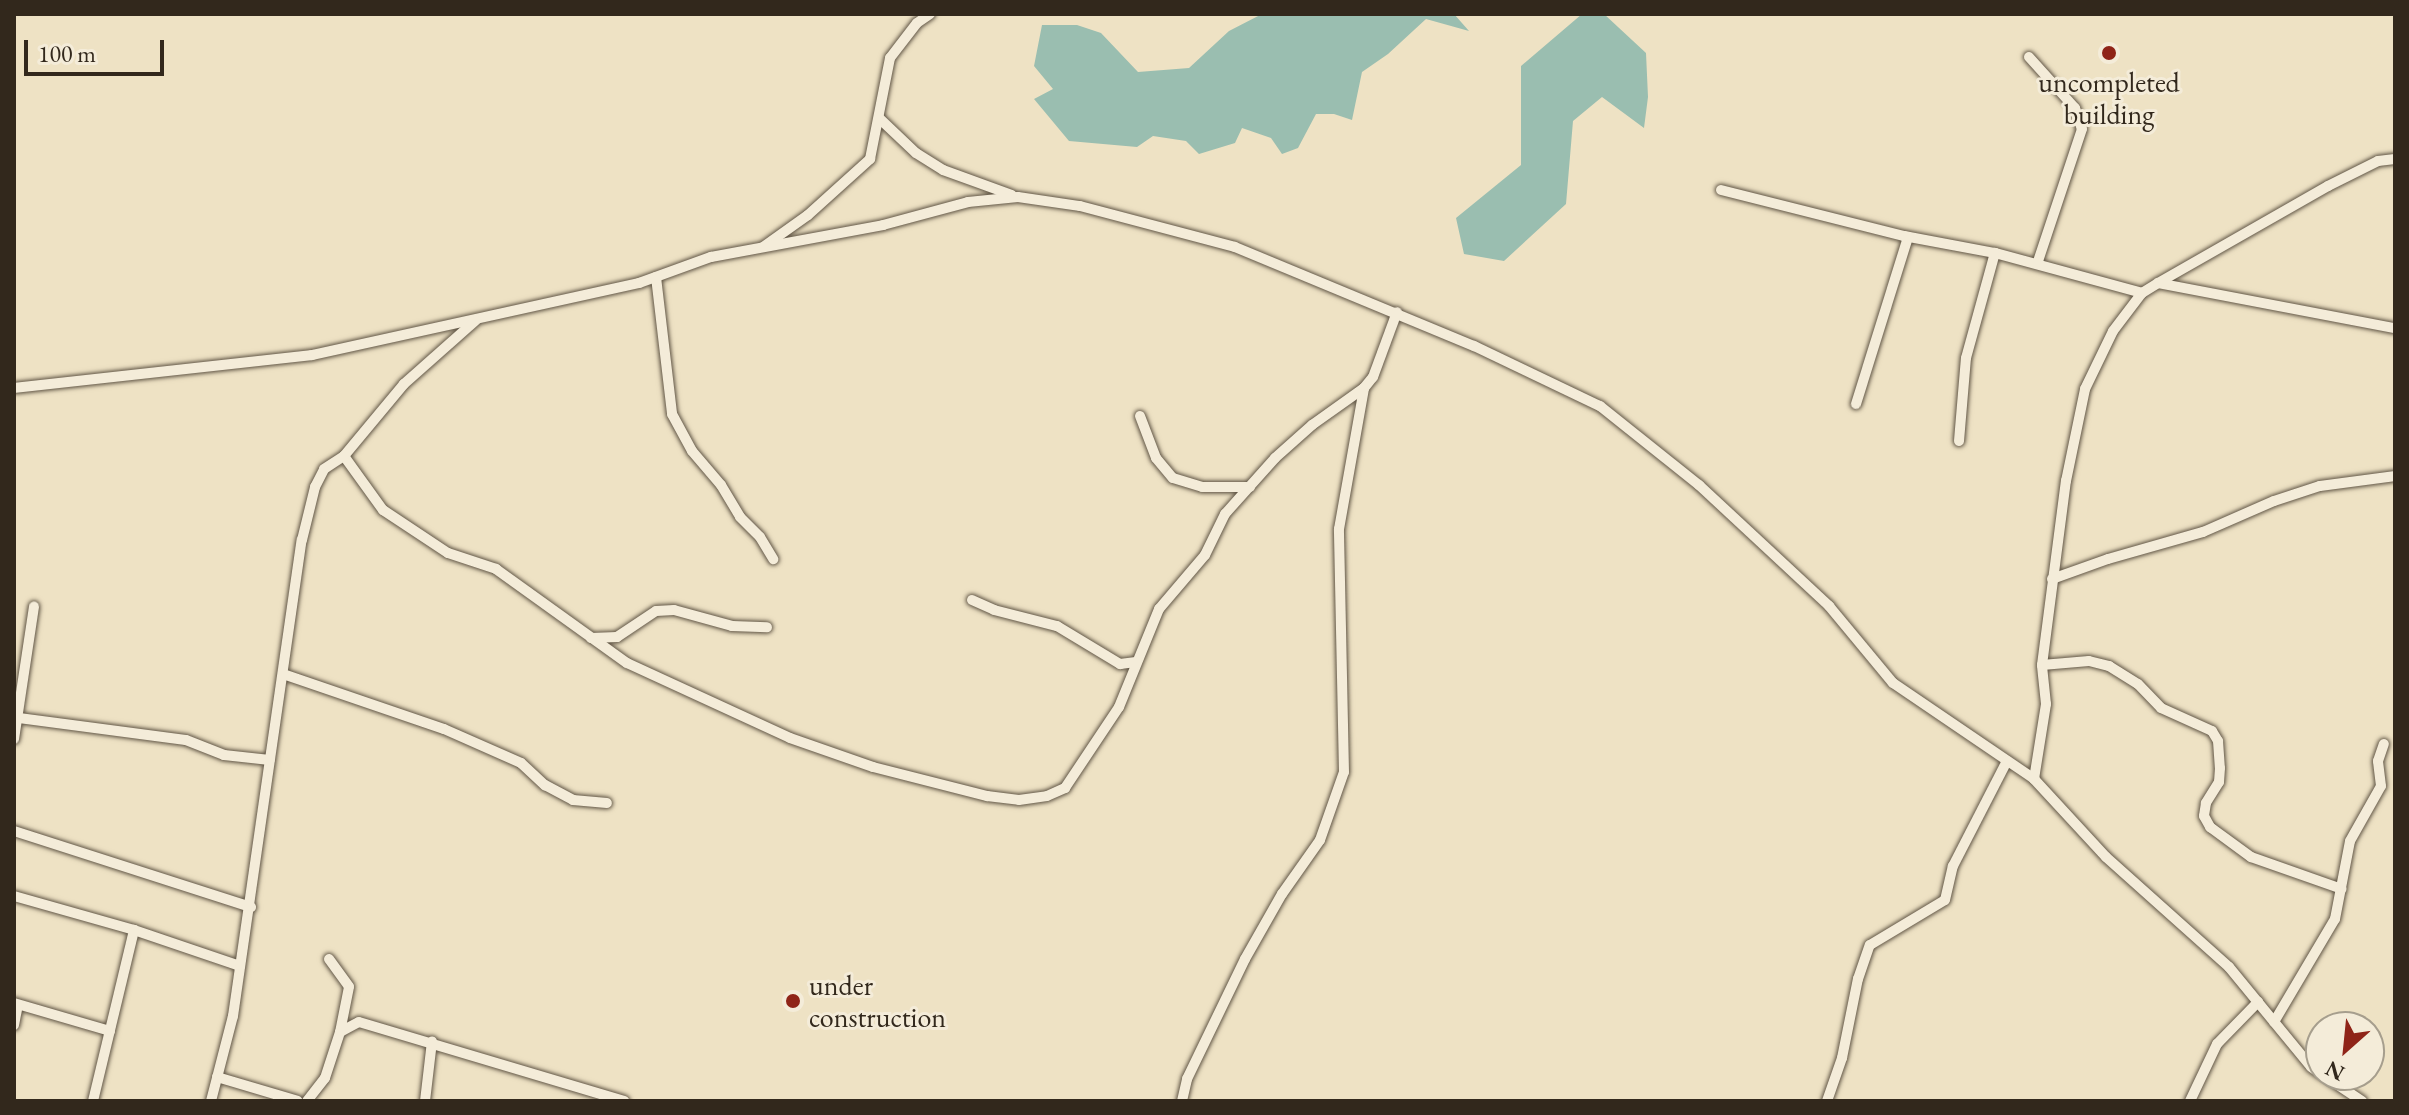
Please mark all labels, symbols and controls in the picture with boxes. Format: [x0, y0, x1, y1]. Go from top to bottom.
scale bar [28, 24, 168, 74]
text: 100 m [38, 38, 96, 69]
marker: uncompleted building [2100, 44, 2118, 62]
place label: uncompleted building [2038, 65, 2180, 131]
place label: under construction [809, 968, 946, 1034]
marker: under construction [784, 992, 802, 1010]
north arrow [2305, 1011, 2385, 1091]
text: N [2320, 1054, 2349, 1088]

